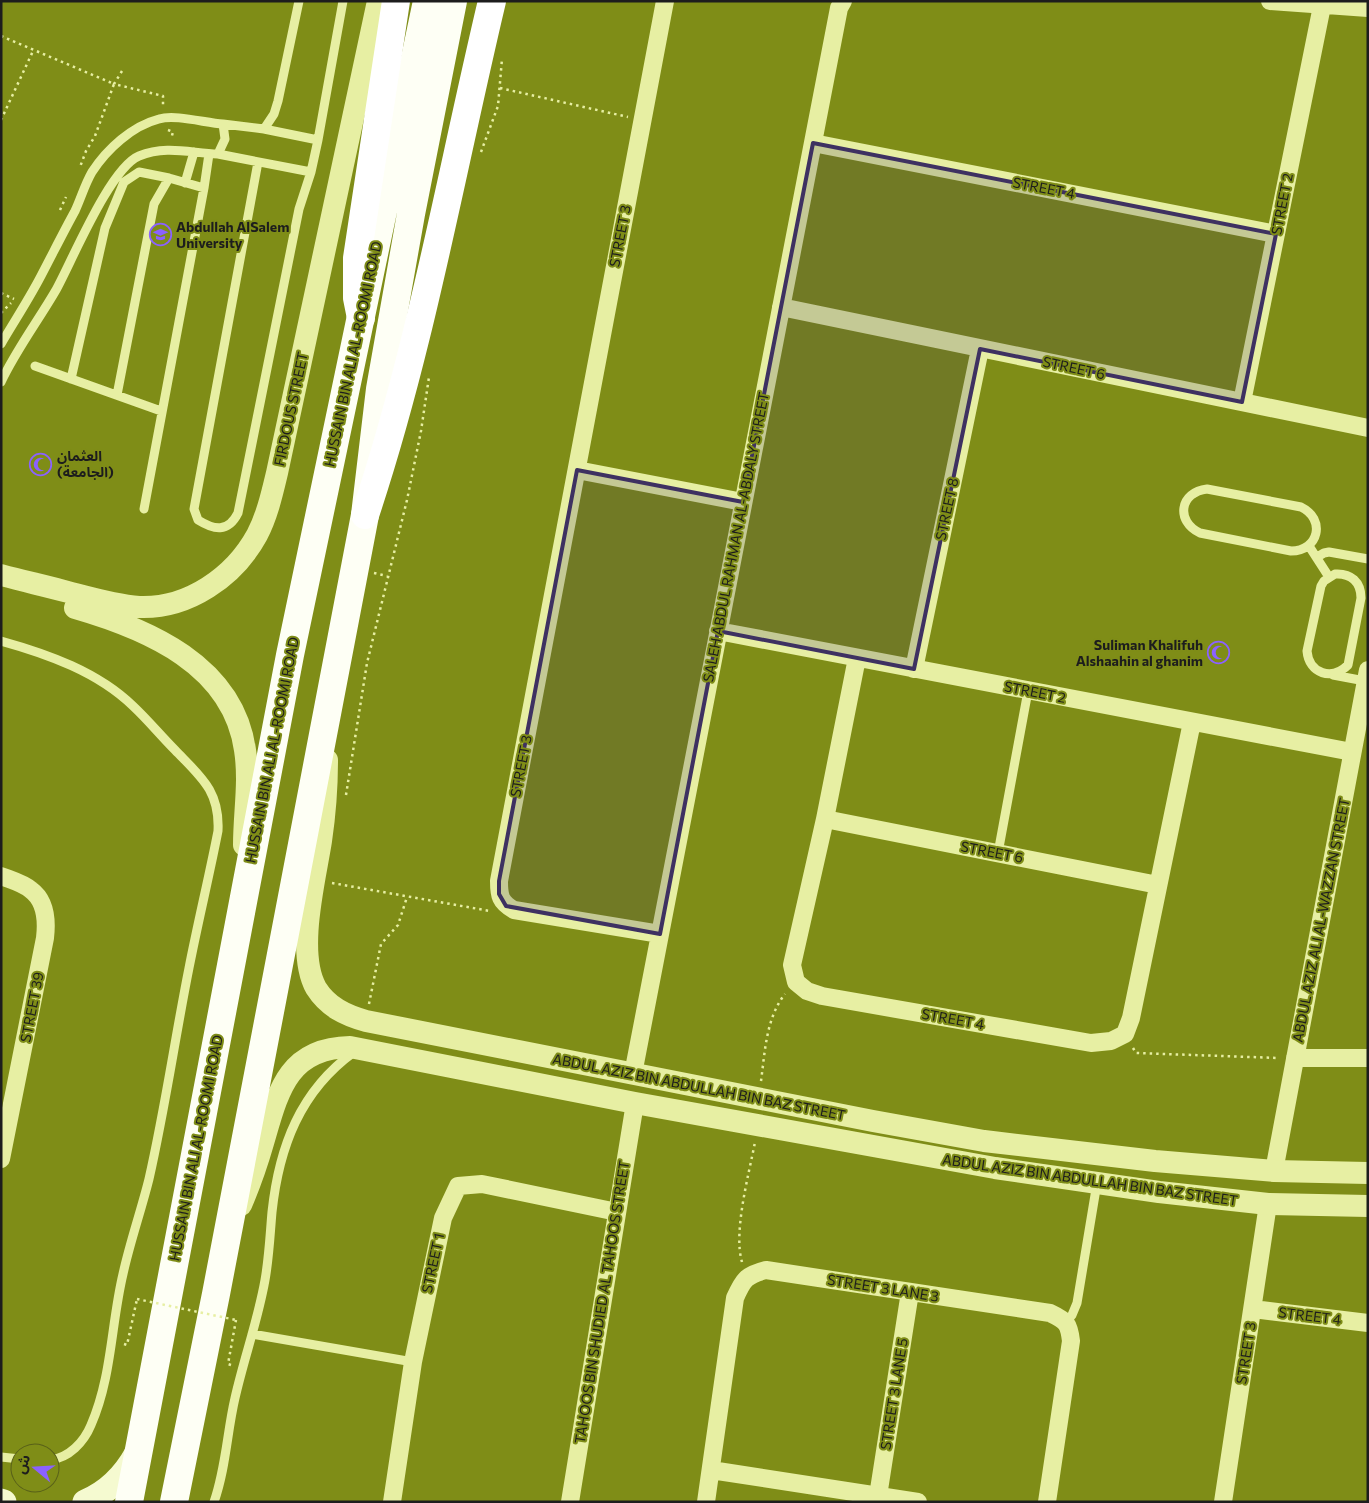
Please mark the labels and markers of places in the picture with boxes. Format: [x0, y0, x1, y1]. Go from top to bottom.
place label: Abdullah AlSalem University [176, 218, 289, 251]
school or university icon: Abdullah AlSalem University [148, 223, 172, 247]
place label: العثمان (الجامعة) [57, 447, 114, 480]
mosque icon: العثمان (الجامعة) [29, 452, 53, 476]
place label: Suliman Khalifuh Alshaahin al ghanim [1076, 636, 1203, 669]
mosque icon: Suliman Khalifuh Alshaahin al ghanim [1207, 641, 1231, 665]

